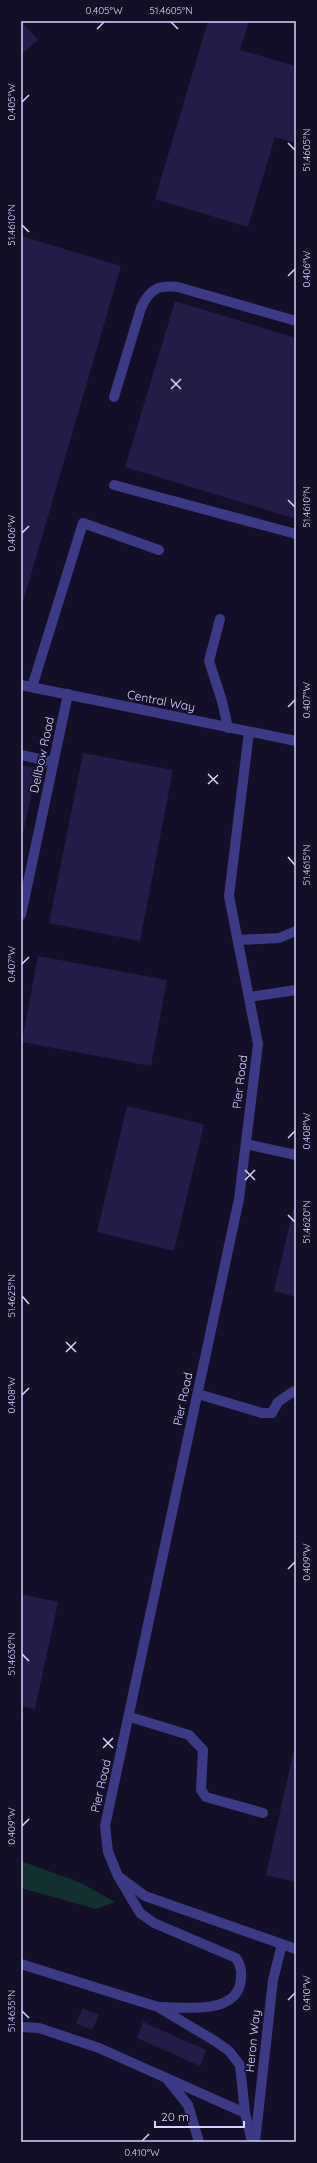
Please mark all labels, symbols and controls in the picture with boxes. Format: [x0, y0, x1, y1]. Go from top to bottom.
text: 0.405°W [85, 4, 123, 17]
text: 51.4605°N [149, 4, 193, 17]
text: 0.405°W [5, 83, 18, 121]
text: 51.4605°N [300, 128, 313, 172]
text: 51.4610°N [5, 204, 18, 246]
text: 0.406°W [300, 250, 313, 288]
text: 51.4610°N [300, 486, 313, 528]
text: 0.406°W [5, 514, 18, 552]
text: 0.407°W [300, 682, 313, 718]
street label: Central Way [126, 687, 196, 714]
street label: Dellbow Road [26, 715, 57, 794]
text: 51.4615°N [300, 844, 313, 886]
text: 0.407°W [5, 946, 18, 982]
street label: Pier Road [229, 1054, 250, 1110]
text: 0.408°W [300, 1112, 313, 1150]
text: 51.4620°N [300, 1200, 313, 1244]
text: 51.4625°N [5, 1275, 18, 1317]
street label: Pier Road [170, 1371, 195, 1427]
text: 0.408°W [5, 1376, 18, 1414]
text: 0.409°W [300, 1543, 313, 1581]
text: 51.4630°N [5, 1632, 18, 1676]
street label: Pier Road [87, 1758, 114, 1814]
text: 0.409°W [5, 1807, 18, 1845]
text: 0.410°W [300, 1975, 313, 2011]
text: 51.4635°N [5, 1990, 18, 2032]
street label: Heron Way [242, 2009, 263, 2073]
scale bar [155, 2103, 244, 2129]
text: 20 m [161, 2109, 189, 2124]
text: 0.410°W [124, 2146, 160, 2159]

